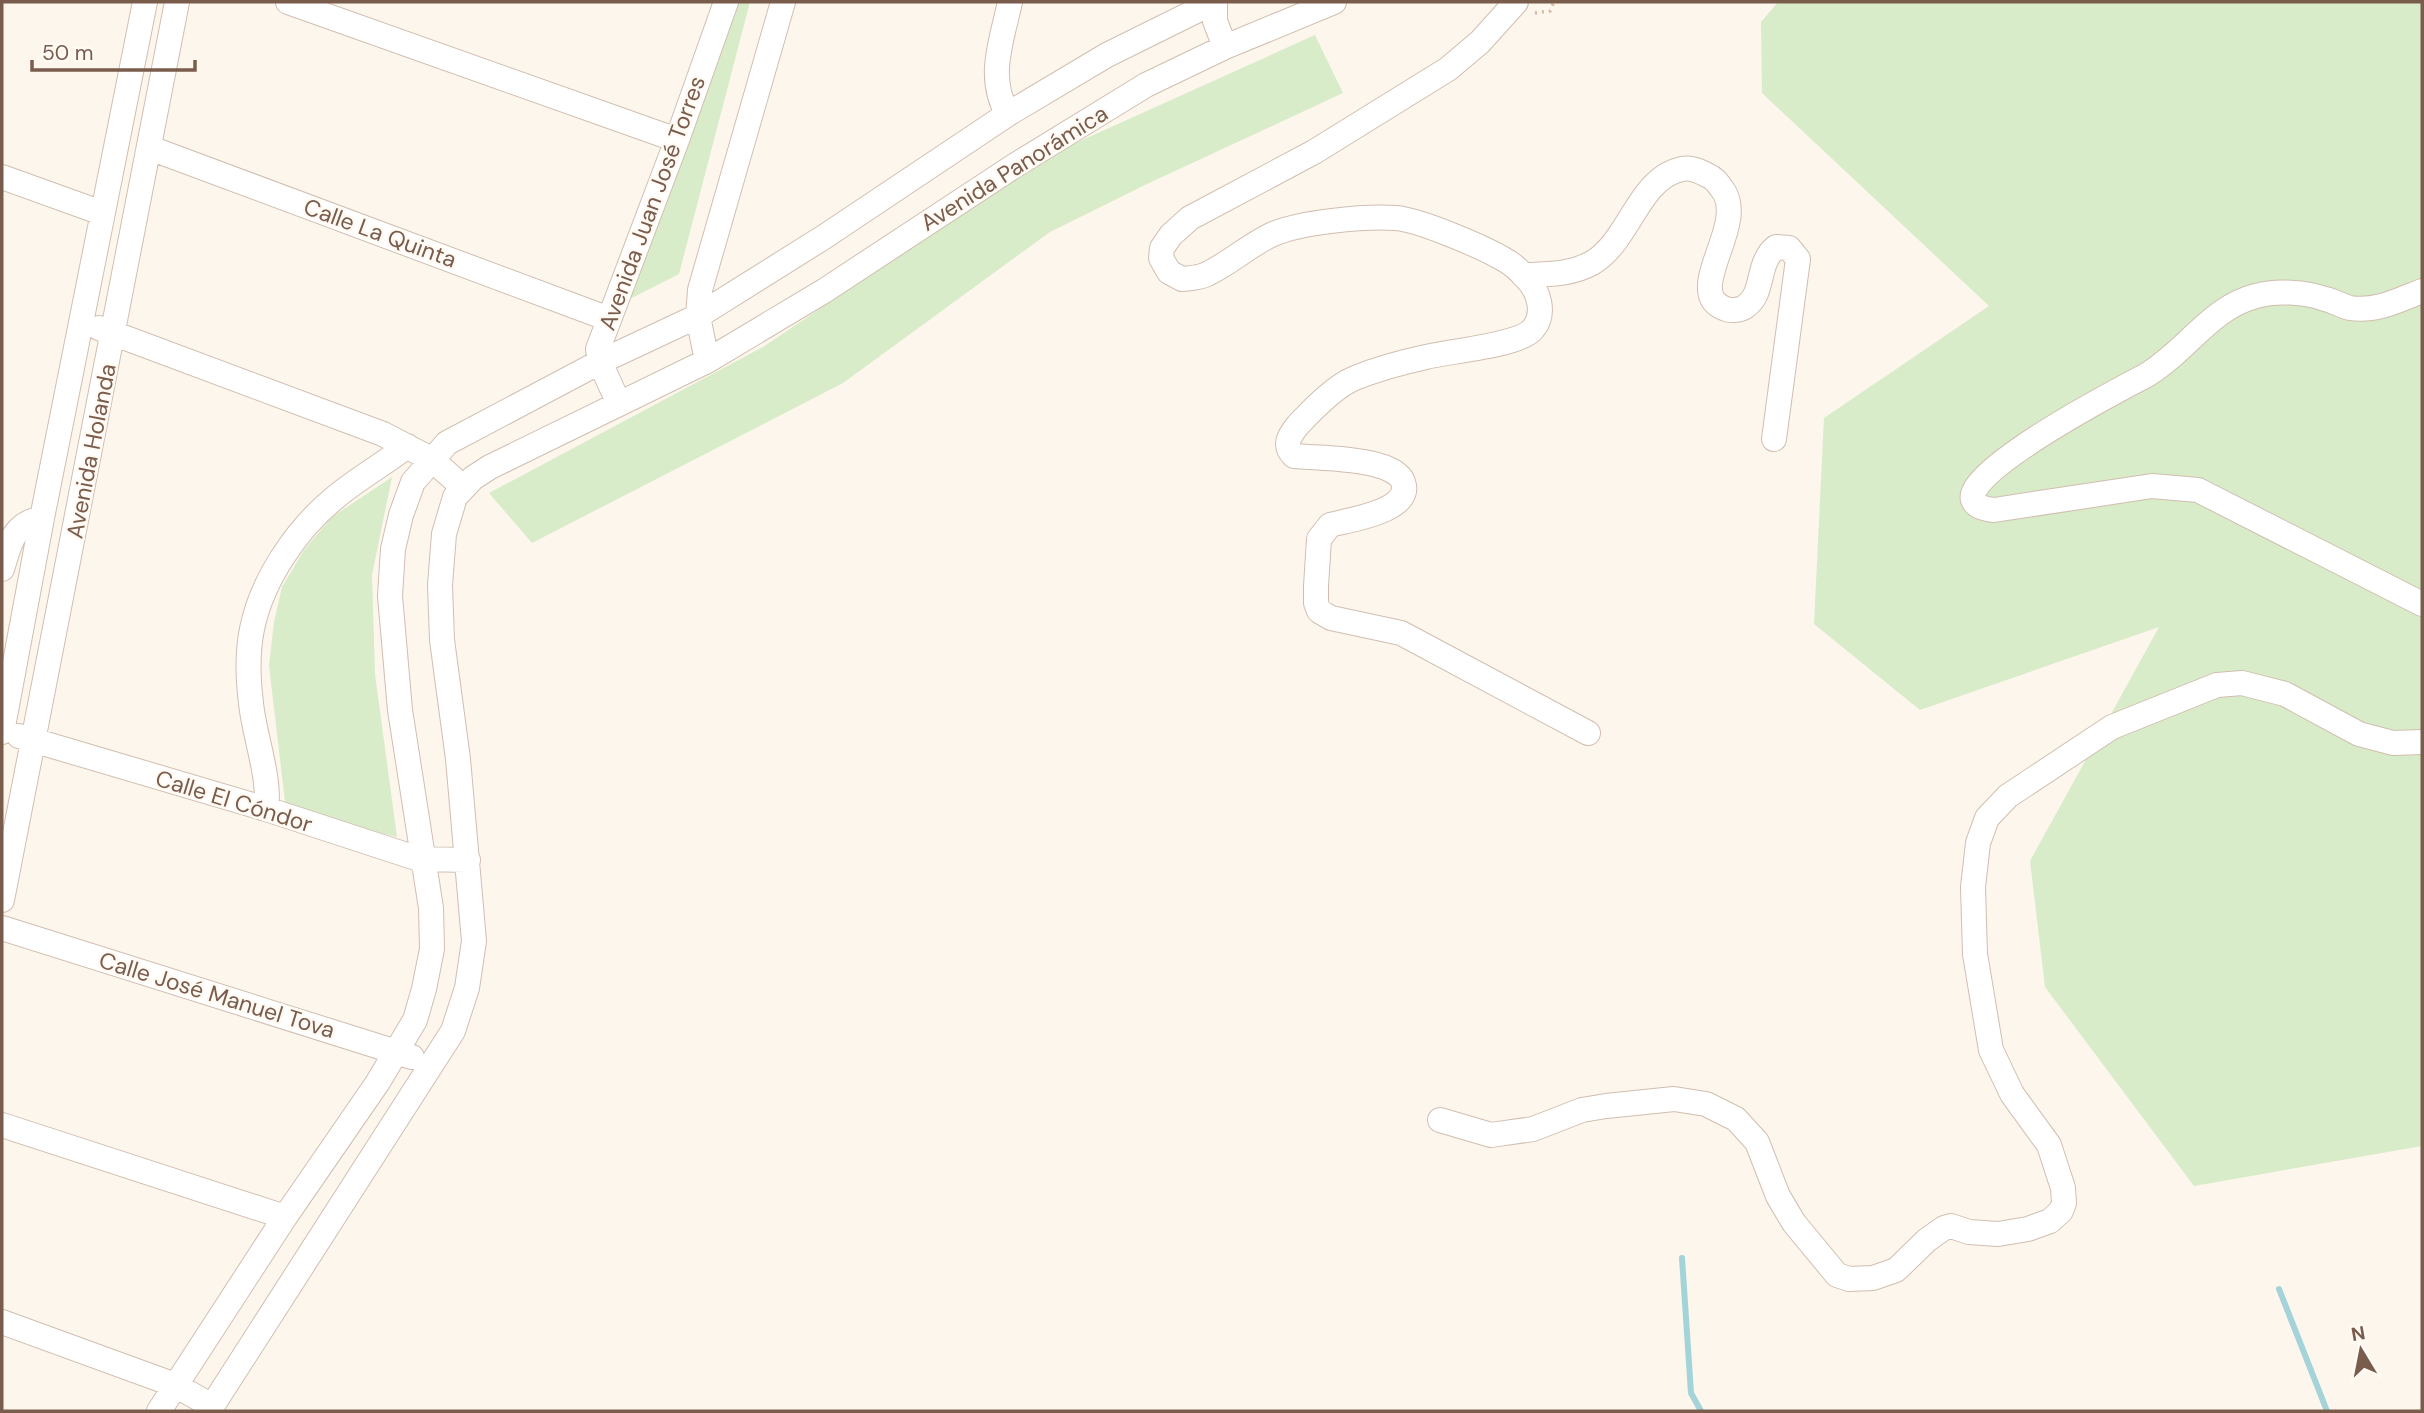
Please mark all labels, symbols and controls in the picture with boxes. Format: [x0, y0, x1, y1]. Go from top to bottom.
scale bar [32, 28, 194, 72]
text: 50 m [42, 39, 93, 67]
street label: Avenida Juan José Torres [592, 72, 712, 334]
street label: Avenida Panorámica [915, 98, 1113, 238]
street label: Calle La Quinta [299, 191, 461, 275]
street label: Avenida Holanda [59, 361, 123, 541]
street label: Calle El Cóndor [152, 763, 316, 839]
street label: Calle José Manuel Tova [96, 945, 338, 1045]
north arrow [2326, 1315, 2396, 1385]
text: N [2349, 1320, 2367, 1347]

